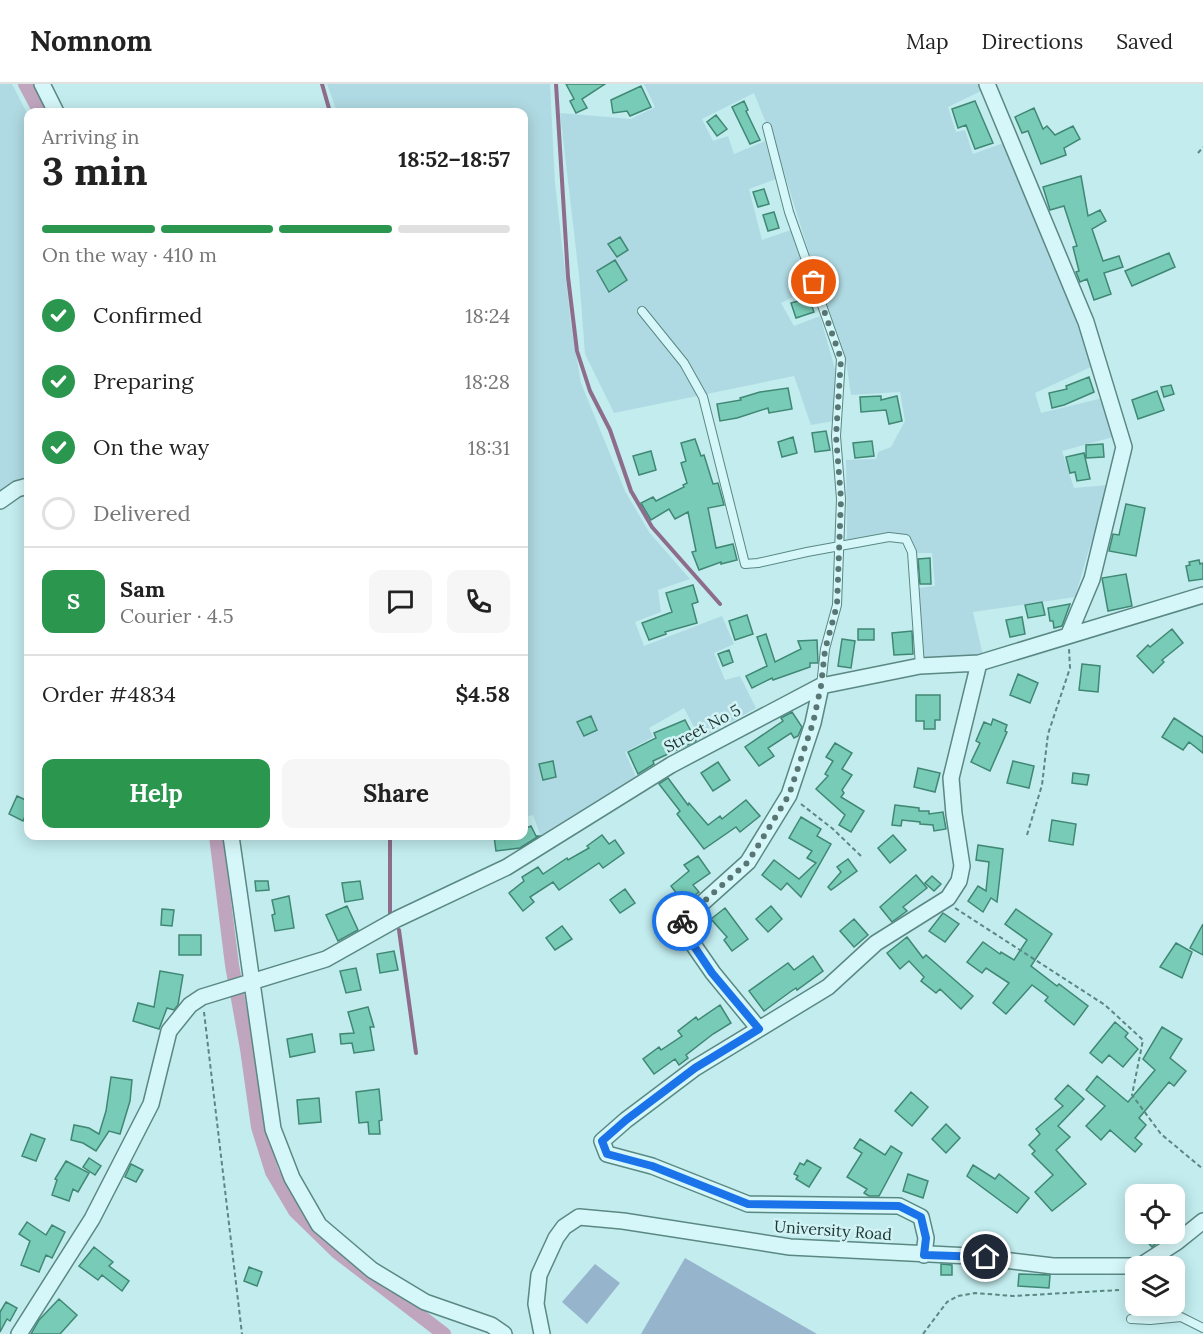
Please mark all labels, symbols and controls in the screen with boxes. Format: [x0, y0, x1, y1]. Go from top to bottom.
text: Nomnom [30, 23, 152, 59]
text: Map [906, 28, 949, 55]
text: Directions [982, 28, 1083, 55]
text: Saved [1116, 28, 1173, 55]
text: Arriving in [42, 124, 139, 149]
text: 18:52–18:57 [398, 145, 510, 173]
text: 3 min [42, 146, 148, 196]
text: On the way · 410 m [42, 242, 217, 267]
pin [788, 256, 839, 307]
icon: bag [797, 265, 830, 298]
icon: check [42, 299, 75, 332]
text: Confirmed [93, 301, 202, 329]
text: 18:24 [465, 303, 510, 328]
icon: check [42, 365, 75, 398]
text: Preparing [93, 367, 193, 395]
text: 18:28 [465, 369, 510, 394]
icon: check [42, 431, 75, 464]
text: On the way [93, 433, 209, 461]
text: 18:31 [468, 435, 510, 460]
text: Delivered [93, 499, 191, 527]
button: chat [369, 570, 432, 633]
button: phone [447, 570, 510, 633]
text: Sam [120, 575, 165, 603]
text: S [67, 587, 80, 615]
text: Courier · 4.5 [120, 603, 234, 628]
text: Order #4834 [42, 680, 176, 708]
text: $4.58 [455, 680, 510, 708]
street label: Street No 5 [660, 699, 744, 757]
button: Help [42, 759, 270, 828]
button: Share [282, 759, 510, 828]
courier [652, 891, 712, 951]
icon: bike [666, 905, 699, 938]
map controls [1125, 1184, 1185, 1316]
button: locate [1125, 1184, 1185, 1244]
street label: University Road [773, 1216, 893, 1244]
pin [960, 1231, 1011, 1282]
icon: home [969, 1240, 1002, 1273]
button: layers [1125, 1256, 1185, 1316]

